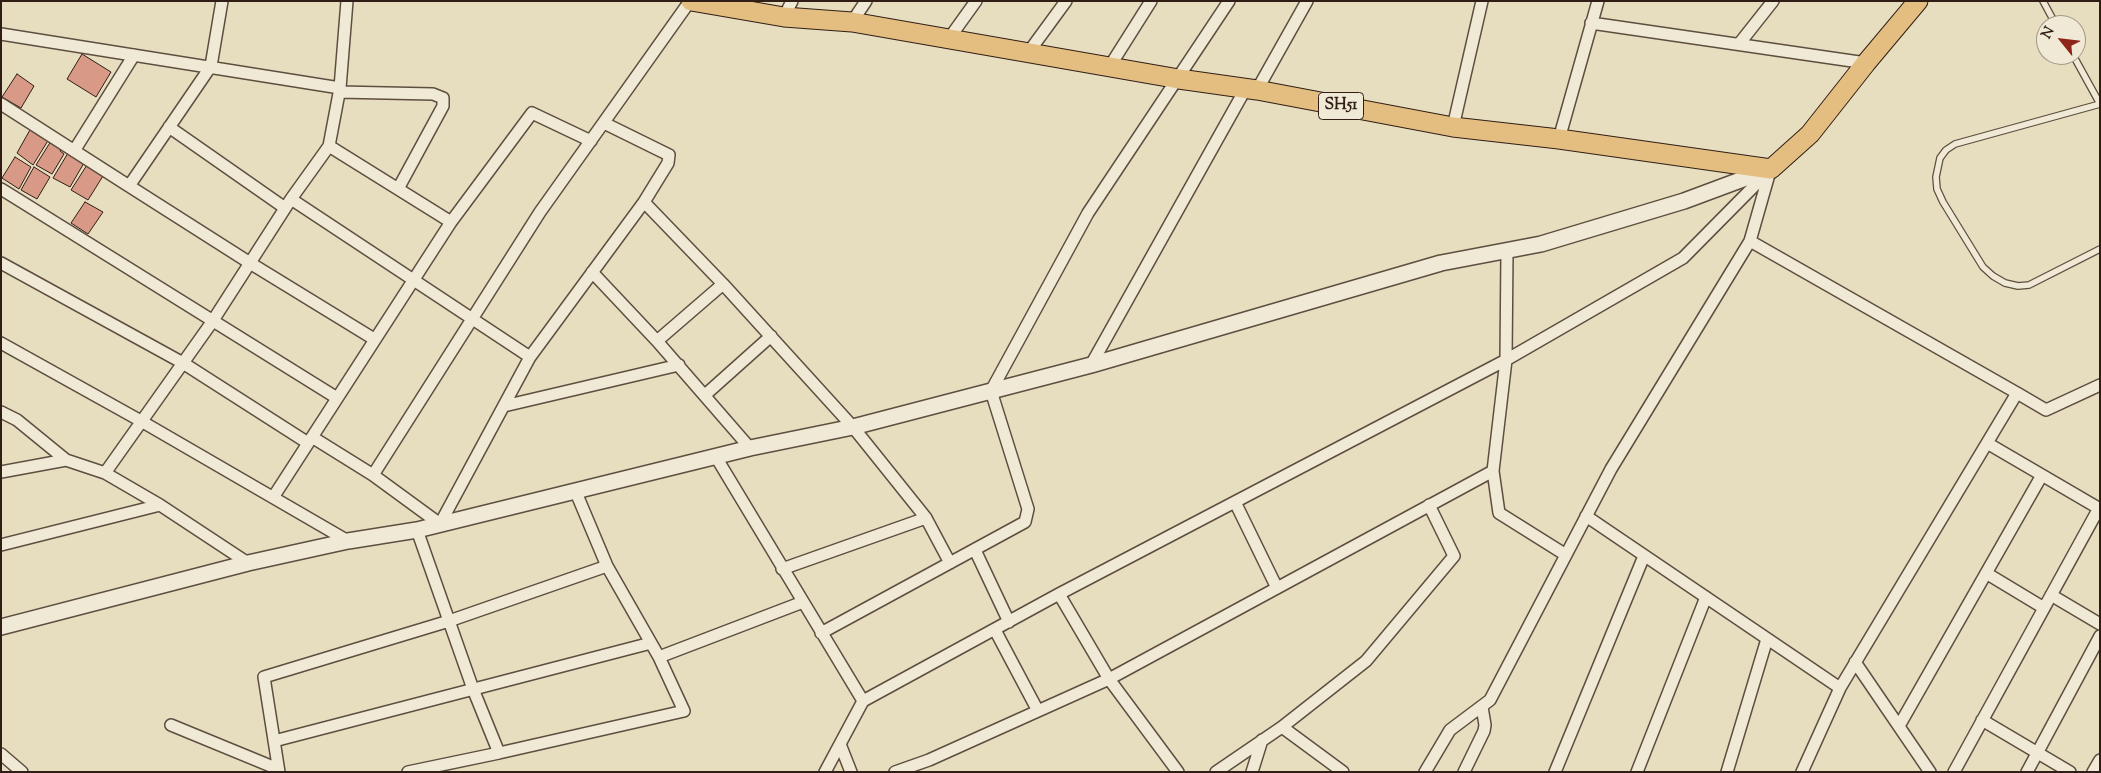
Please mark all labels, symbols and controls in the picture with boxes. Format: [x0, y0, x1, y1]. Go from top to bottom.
north arrow [2036, 15, 2086, 65]
text: N [2037, 23, 2060, 43]
road number: SH51 [1318, 92, 1364, 120]

